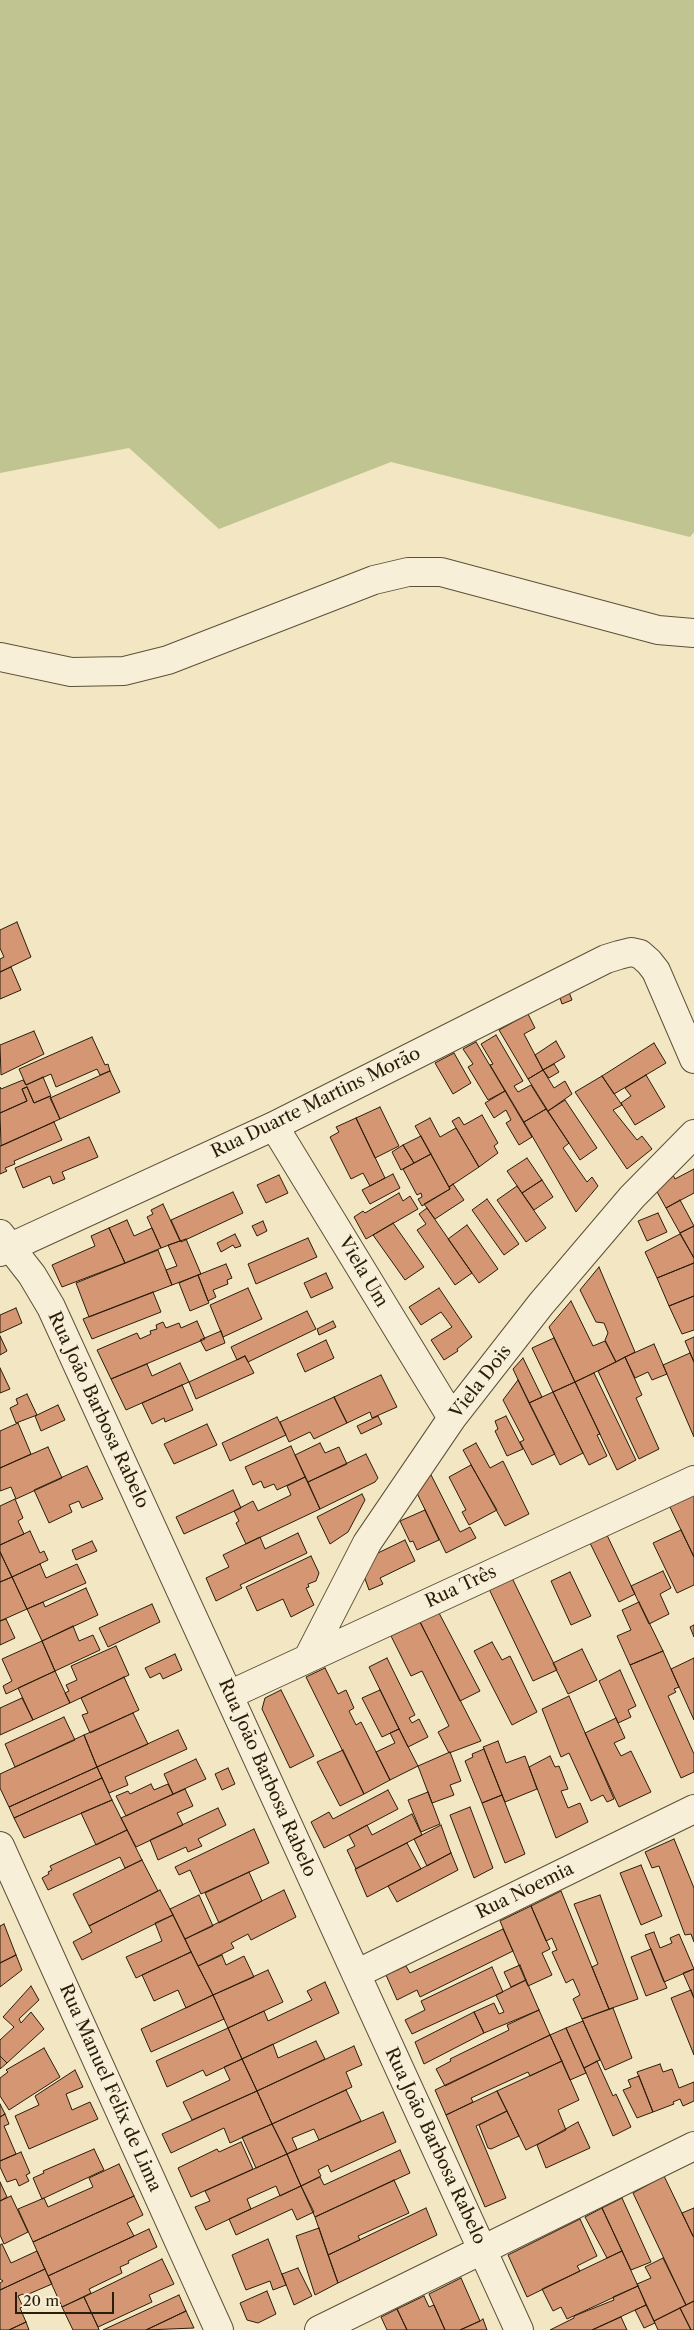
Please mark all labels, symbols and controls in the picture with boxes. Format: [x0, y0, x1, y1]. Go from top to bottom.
street label: Rua Duarte Martins Morão [208, 1043, 424, 1163]
street label: Viela Um [334, 1233, 392, 1311]
street label: Rua João Barbosa Rabelo [43, 1308, 153, 1512]
street label: Viela Dois [446, 1341, 516, 1423]
street label: Rua Três [422, 1561, 500, 1613]
street label: Rua João Barbosa Rabelo [213, 1676, 321, 1880]
street label: Rua Noemia [473, 1858, 577, 1924]
street label: Rua Manuel Felix de Lima [54, 1981, 166, 2195]
street label: Rua João Barbosa Rabelo [380, 2044, 490, 2248]
scale bar [18, 2282, 116, 2314]
text: 20 m [23, 2291, 59, 2310]

